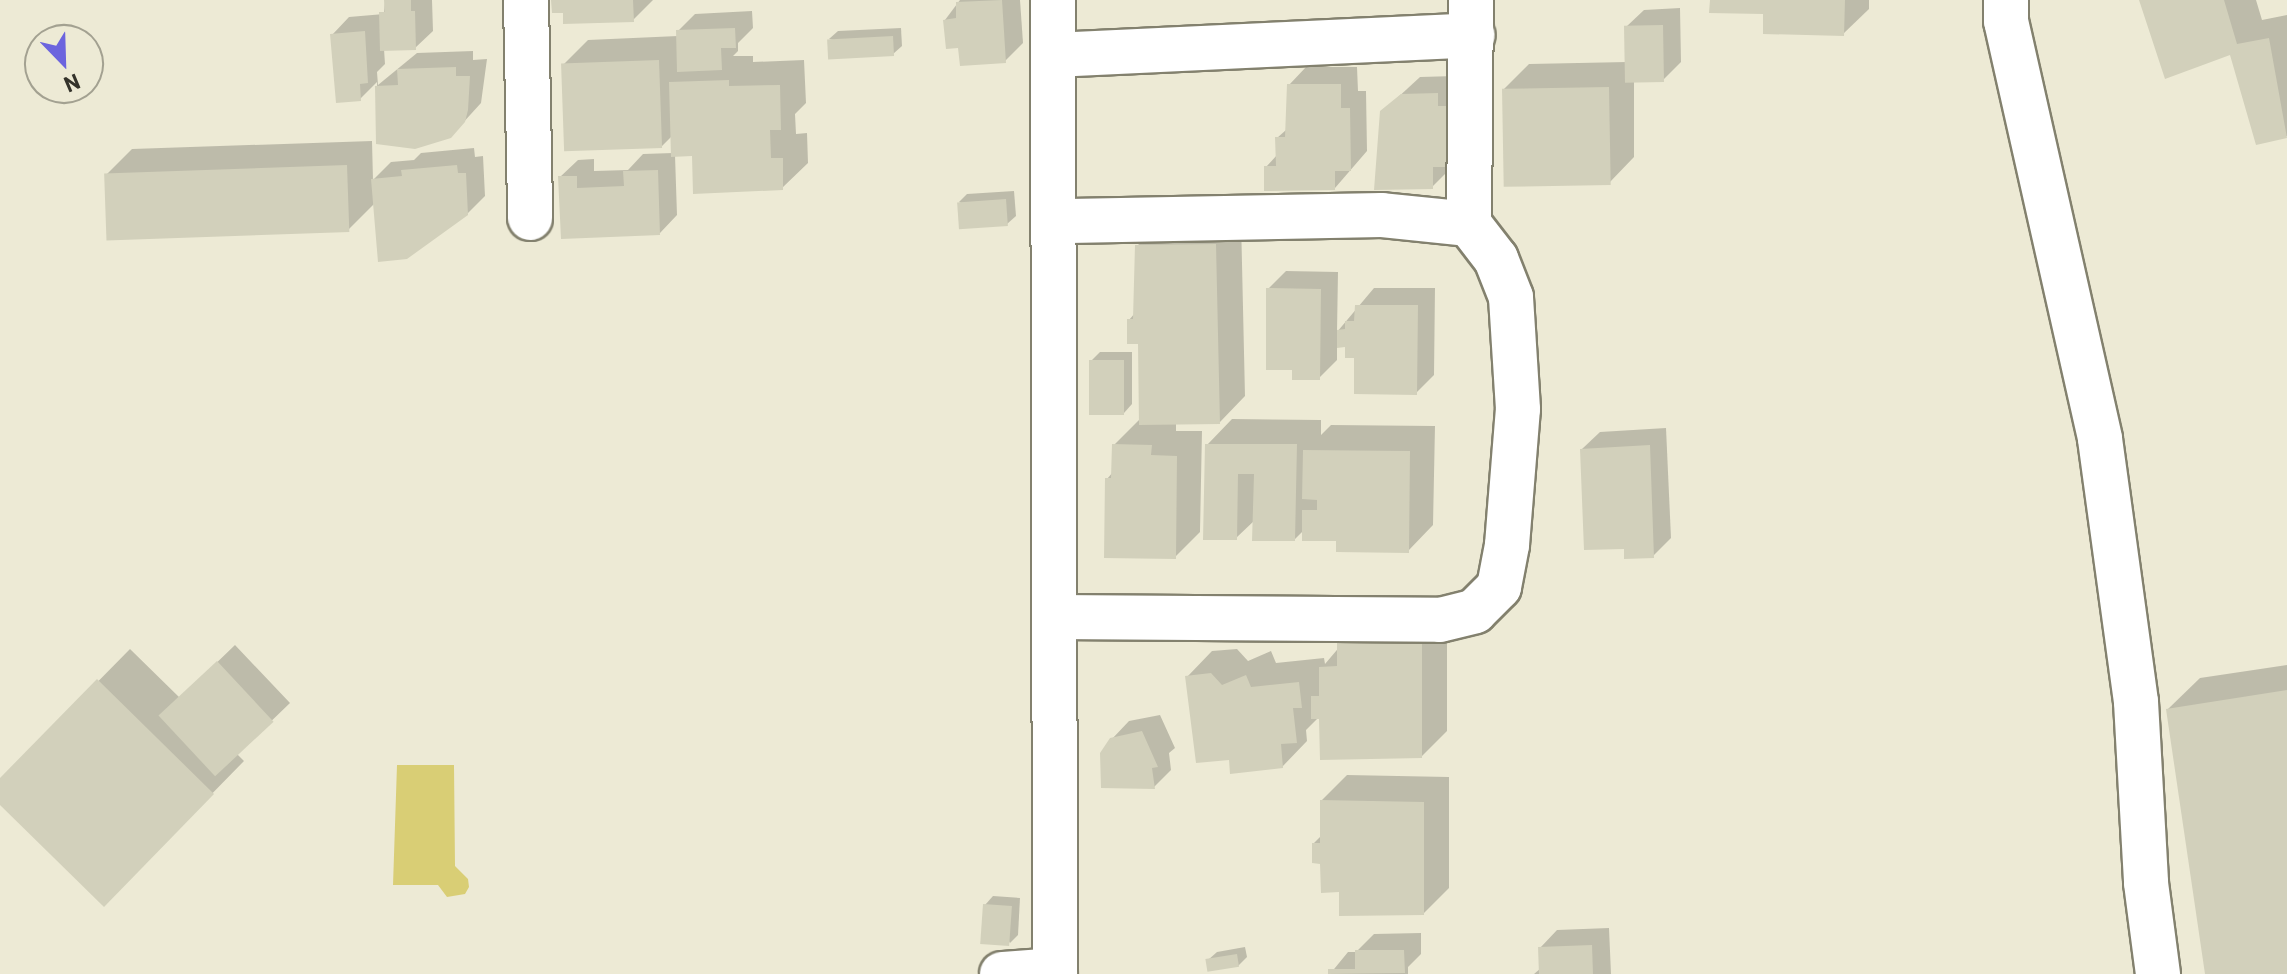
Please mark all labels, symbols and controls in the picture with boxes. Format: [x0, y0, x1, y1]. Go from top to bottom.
north arrow [24, 24, 104, 104]
text: N [61, 69, 84, 99]

